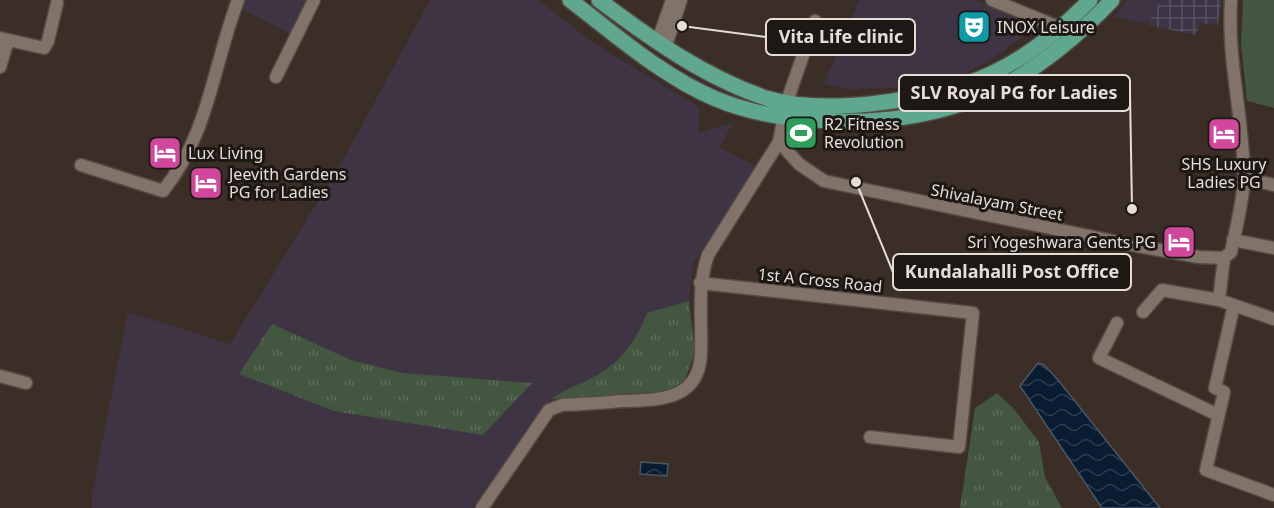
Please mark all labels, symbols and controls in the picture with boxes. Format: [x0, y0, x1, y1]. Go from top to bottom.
theatre icon: INOX Leisure [956, 9, 992, 45]
place label: INOX Leisure [997, 16, 1095, 38]
callout: Vita Life clinic [766, 19, 915, 55]
text: Vita Life clinic [779, 24, 903, 48]
callout: SLV Royal PG for Ladies [899, 75, 1130, 111]
text: SLV Royal PG for Ladies [910, 80, 1118, 104]
place label: R2 Fitness Revolution [824, 113, 904, 153]
sports icon: R2 Fitness Revolution [783, 115, 819, 151]
hotel icon: SHS Luxury Ladies PG [1206, 116, 1242, 152]
hotel icon: Lux Living [147, 135, 183, 171]
place label: Lux Living [188, 142, 263, 164]
place label: SHS Luxury Ladies PG [1182, 153, 1267, 193]
place label: Jeevith Gardens PG for Ladies [227, 163, 347, 203]
hotel icon: Jeevith Gardens PG for Ladies [188, 165, 224, 201]
street label: Shivalayam Street [929, 178, 1065, 226]
hotel icon: Sri Yogeshwara Gents PG [1161, 224, 1197, 260]
place label: Sri Yogeshwara Gents PG [968, 231, 1156, 253]
callout: Kundalahalli Post Office [893, 254, 1131, 290]
text: Kundalahalli Post Office [905, 259, 1119, 283]
street label: 1st A Cross Road [757, 263, 883, 297]

